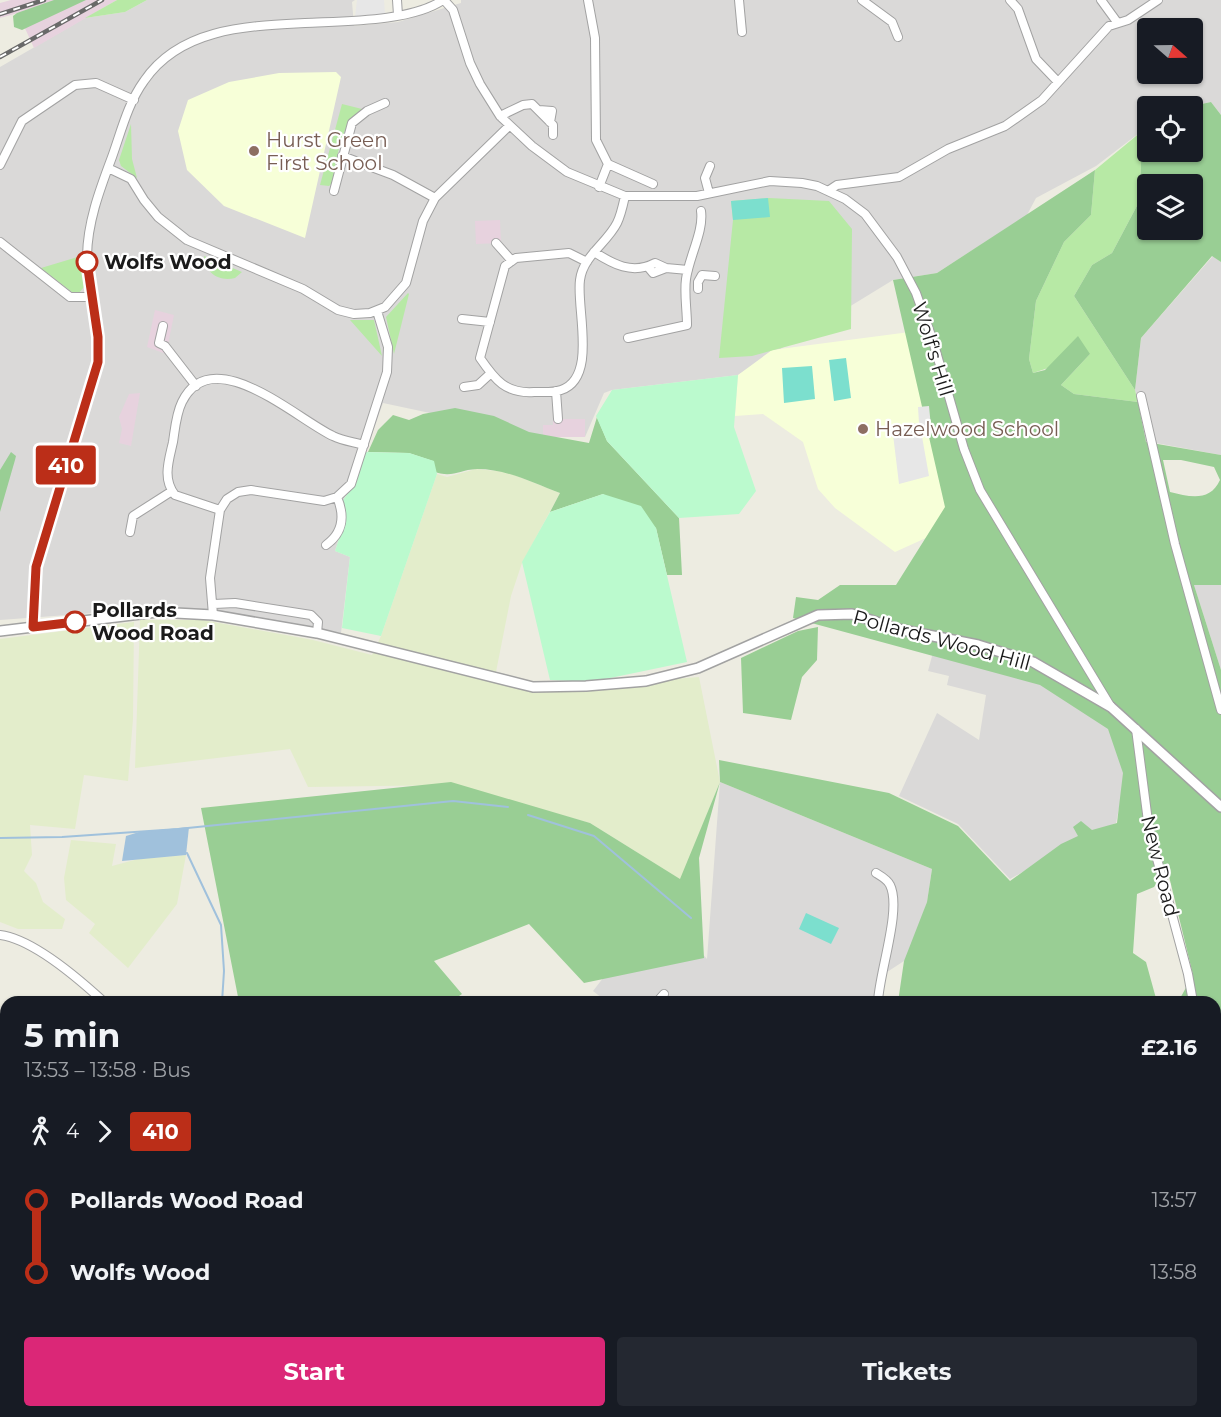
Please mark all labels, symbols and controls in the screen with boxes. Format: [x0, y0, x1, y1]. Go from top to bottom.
north arrow [1137, 18, 1203, 84]
map controls [1137, 18, 1203, 240]
button: locate [1137, 96, 1203, 162]
place label: Hurst Green First School [266, 128, 388, 175]
marker: Hurst Green First School [247, 144, 261, 158]
button: layers [1137, 174, 1203, 240]
place label: Wolfs Wood [104, 250, 232, 274]
marker: Wolfs Wood [76, 251, 98, 273]
street label: Wolf's Hill [907, 299, 959, 399]
place label: Hazelwood School [875, 417, 1059, 441]
marker: Hazelwood School [856, 422, 870, 436]
line badge: 410 [32, 446, 100, 484]
text: 410 [48, 453, 84, 478]
place label: Pollards Wood Road [92, 598, 214, 645]
street label: Pollards Wood Hill [851, 605, 1033, 675]
marker: Pollards Wood Road [64, 611, 86, 633]
street label: New Road [1136, 813, 1184, 919]
text: 5 min [24, 1015, 120, 1055]
text: £2.16 [1141, 1034, 1197, 1061]
text: 13:53 – 13:58 · Bus [24, 1058, 190, 1082]
icon: walk [24, 1115, 57, 1148]
icon: forward [88, 1115, 121, 1148]
text: 4 [66, 1119, 79, 1143]
text: 410 [142, 1119, 179, 1144]
text: Pollards Wood Road [70, 1187, 303, 1214]
text: 13:57 [1151, 1188, 1197, 1212]
text: Wolfs Wood [70, 1259, 210, 1286]
text: 13:58 [1150, 1260, 1197, 1284]
button: Start [24, 1337, 605, 1406]
button: Tickets [617, 1337, 1197, 1406]

